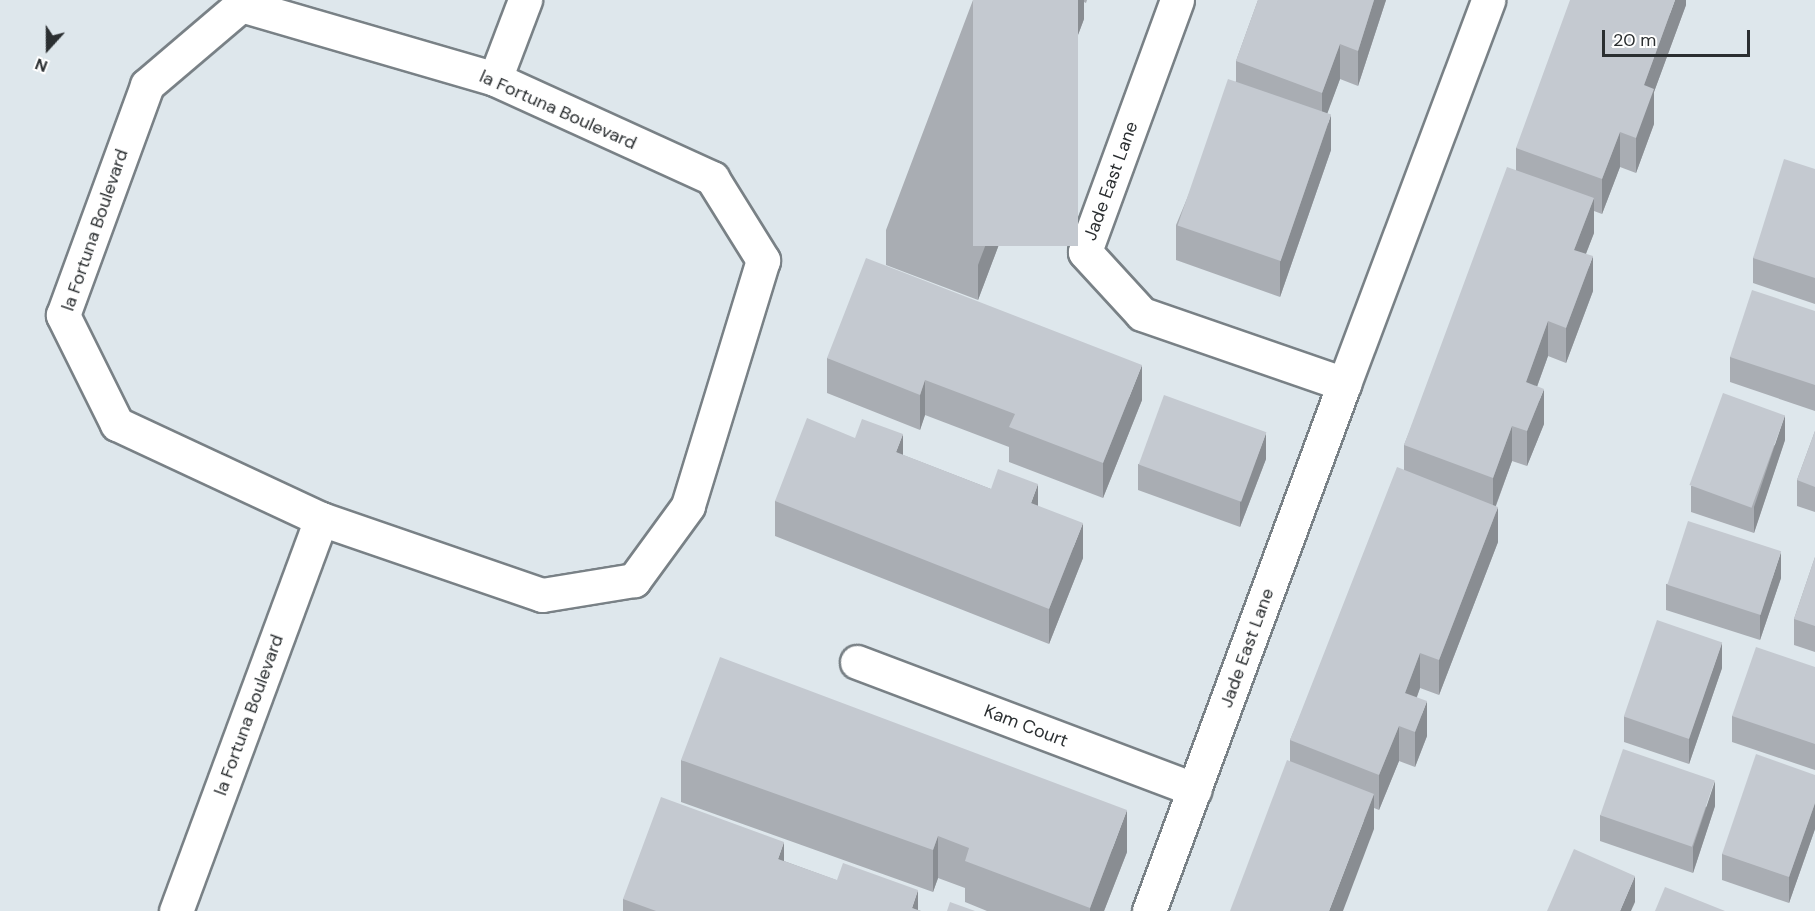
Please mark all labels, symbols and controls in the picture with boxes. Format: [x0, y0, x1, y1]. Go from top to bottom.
north arrow [18, 18, 78, 78]
scale bar [1605, 18, 1754, 56]
text: 20 m [1613, 28, 1656, 52]
text: N [32, 53, 51, 77]
street label: la Fortuna Boulevard [476, 66, 640, 154]
street label: Jade East Lane [1079, 118, 1143, 244]
street label: la Fortuna Boulevard [57, 146, 133, 314]
street label: Jade East Lane [1215, 585, 1279, 711]
street label: la Fortuna Boulevard [210, 632, 288, 798]
street label: Kam Court [981, 700, 1071, 752]

